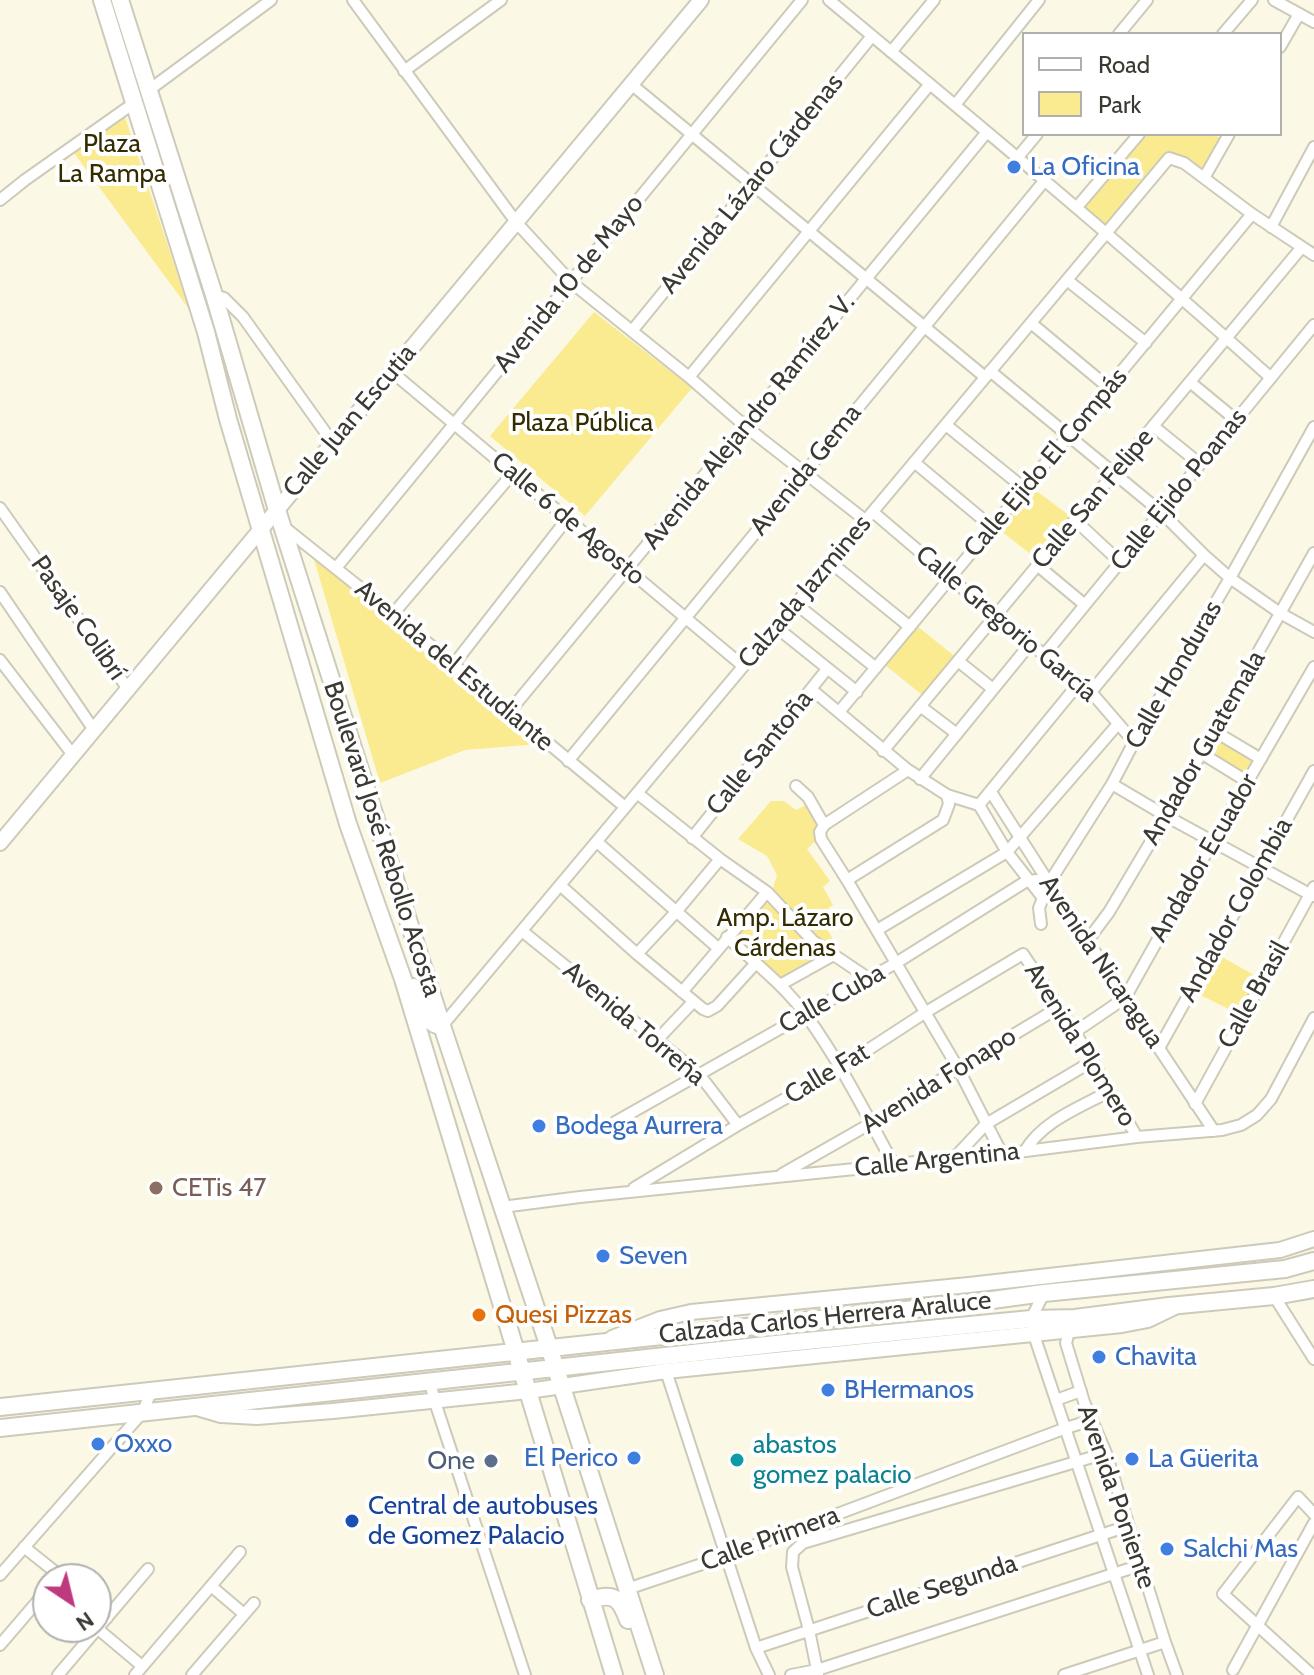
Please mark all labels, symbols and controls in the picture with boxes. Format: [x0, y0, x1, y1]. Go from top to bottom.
legend [1022, 32, 1282, 136]
text: Road [1098, 50, 1150, 79]
street label: Avenida Lázaro Cárdenas [654, 68, 850, 300]
text: Park [1098, 90, 1141, 119]
park label: Plaza La Rampa [57, 128, 167, 190]
place label: La Oficina [1030, 151, 1140, 183]
marker: La Oficina [1005, 158, 1023, 176]
street label: Avenida 10 de Mayo [488, 189, 650, 379]
street label: Avenida Alejandro Ramírez V. [636, 288, 862, 556]
street label: Calle Juan Escutia [277, 338, 423, 504]
street label: Calle Ejido El Compás [958, 362, 1134, 564]
street label: Avenida Gema [744, 398, 868, 542]
street label: Calle Ejido Poanas [1104, 403, 1254, 577]
park label: Plaza Pública [511, 407, 653, 439]
street label: Calle San Felipe [1025, 423, 1161, 575]
street label: Calle 6 de Agosto [485, 446, 651, 592]
street label: Calzada Jazmines [732, 509, 878, 675]
street label: Calle Gregorio García [909, 539, 1103, 709]
street label: Pasaje Colibrí [24, 550, 132, 686]
street label: Avenida del Estudiante [348, 574, 560, 758]
street label: Calle Honduras [1119, 595, 1229, 755]
street label: Andador Guatemala [1136, 645, 1272, 851]
street label: Boulevard José Rebollo Acosta [316, 677, 448, 1001]
street label: Calle Santoña [700, 684, 820, 822]
street label: Andador Ecuador [1143, 768, 1265, 948]
street label: Andador Colombia [1172, 812, 1300, 1008]
street label: Avenida Nicaragua [1032, 870, 1170, 1054]
park label: Amp. Lázaro Cárdenas [717, 902, 853, 964]
street label: Calle Brasil [1212, 936, 1296, 1054]
street label: Avenida Torreña [556, 955, 712, 1093]
street label: Calle Cuba [774, 957, 890, 1041]
street label: Avenida Plomero [1017, 957, 1143, 1133]
street label: Avenida Fonapo [856, 1021, 1022, 1141]
street label: Calle Fat [779, 1037, 875, 1111]
place label: Bodega Aurrera [555, 1110, 723, 1142]
marker: Bodega Aurrera [530, 1117, 548, 1135]
street label: Calle Argentina [853, 1136, 1021, 1184]
place label: CETis 47 [172, 1172, 266, 1204]
marker: CETis 47 [147, 1179, 165, 1197]
place label: Seven [619, 1240, 688, 1272]
marker: Seven [594, 1247, 612, 1265]
street label: Calzada Carlos Herrera Araluce [657, 1285, 993, 1351]
place label: Quesi Pizzas [495, 1299, 632, 1331]
marker: Quesi Pizzas [470, 1306, 488, 1324]
place label: Chavita [1115, 1341, 1197, 1373]
marker: Chavita [1090, 1348, 1108, 1366]
place label: BHermanos [844, 1374, 974, 1406]
marker: BHermanos [819, 1381, 837, 1399]
street label: Avenida Poniente [1070, 1401, 1162, 1593]
place label: Oxxo [114, 1428, 172, 1460]
place label: abastos gomez palacio [753, 1429, 912, 1490]
marker: Oxxo [89, 1435, 107, 1453]
place label: El Perico [524, 1442, 618, 1474]
place label: La Güerita [1148, 1443, 1259, 1475]
place label: One [427, 1445, 475, 1477]
marker: El Perico [625, 1449, 643, 1467]
marker: La Güerita [1123, 1450, 1141, 1468]
marker: abastos gomez palacio [728, 1451, 746, 1469]
marker: One [482, 1452, 500, 1470]
place label: Central de autobuses de Gomez Palacio [368, 1490, 598, 1552]
street label: Calle Primera [697, 1500, 843, 1578]
marker: Central de autobuses de Gomez Palacio [343, 1512, 361, 1530]
place label: Salchi Mas [1183, 1533, 1298, 1565]
marker: Salchi Mas [1158, 1540, 1176, 1558]
street label: Calle Segunda [863, 1548, 1021, 1626]
north arrow [32, 1563, 112, 1643]
text: N [71, 1606, 99, 1637]

